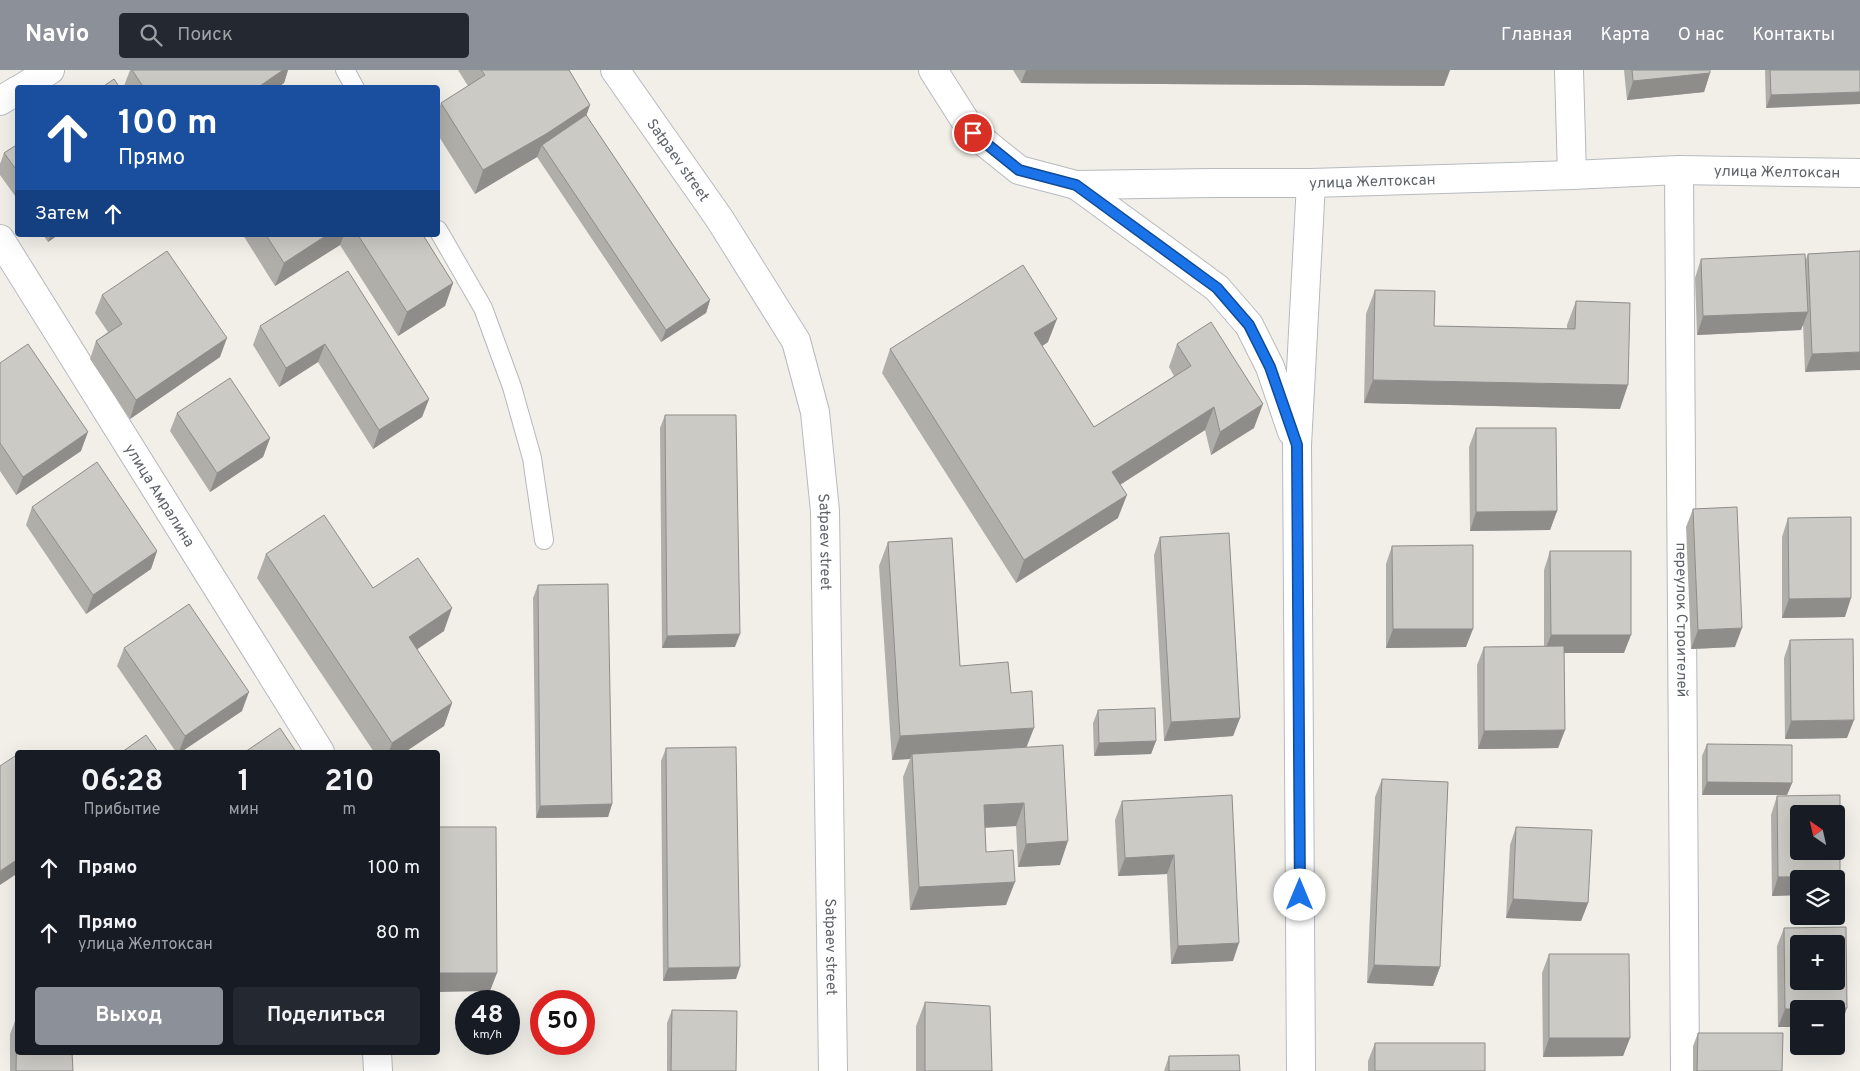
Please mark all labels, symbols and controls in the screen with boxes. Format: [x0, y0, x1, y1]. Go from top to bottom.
search box [119, 13, 469, 58]
text: Navio [25, 20, 89, 50]
icon: search [137, 21, 165, 49]
text: Поиск [177, 23, 233, 47]
text: Главная [1501, 24, 1572, 47]
text: Карта [1600, 24, 1650, 47]
text: О нас [1678, 24, 1724, 47]
text: Контакты [1752, 24, 1835, 47]
text: 100 m [118, 102, 218, 146]
icon: ahead [35, 105, 100, 170]
pin [952, 112, 994, 154]
street label: Satpaev street [641, 116, 713, 206]
icon: arrive [959, 119, 987, 147]
text: Прямо [118, 145, 185, 172]
street label: улица Желтоксан [1714, 163, 1840, 184]
street label: улица Желтоксан [1309, 171, 1436, 194]
icon: ahead [99, 200, 127, 228]
text: Затем [35, 202, 89, 226]
street label: улица Амралина [119, 441, 198, 551]
street label: Satpaev street [812, 493, 834, 591]
street label: переулок Строителей [1670, 543, 1691, 697]
text: 06:28 [81, 764, 163, 801]
text: 1 [238, 764, 250, 801]
text: 210 [324, 764, 374, 801]
text: Прибытие [84, 800, 160, 820]
text: мин [229, 800, 259, 820]
text: m [343, 800, 356, 820]
north arrow [1790, 805, 1845, 860]
map controls [1790, 805, 1845, 1055]
icon: ahead [35, 854, 63, 882]
text: Прямо [78, 856, 137, 880]
text: 100 m [368, 856, 420, 880]
position arrow [1273, 868, 1325, 920]
button: layers [1790, 870, 1845, 925]
street label: Satpaev street [820, 898, 840, 996]
text: Прямо [78, 911, 137, 935]
icon: ahead [35, 919, 63, 947]
text: 80 m [376, 921, 420, 945]
text: улица Желтоксан [78, 935, 213, 955]
button: + [1790, 935, 1845, 990]
button: Выход [35, 987, 223, 1045]
button: Поделиться [233, 987, 420, 1045]
speed limit sign: 50 [530, 990, 595, 1055]
text: 48 [472, 1000, 503, 1032]
button: − [1790, 1000, 1845, 1055]
text: km/h [473, 1027, 502, 1043]

